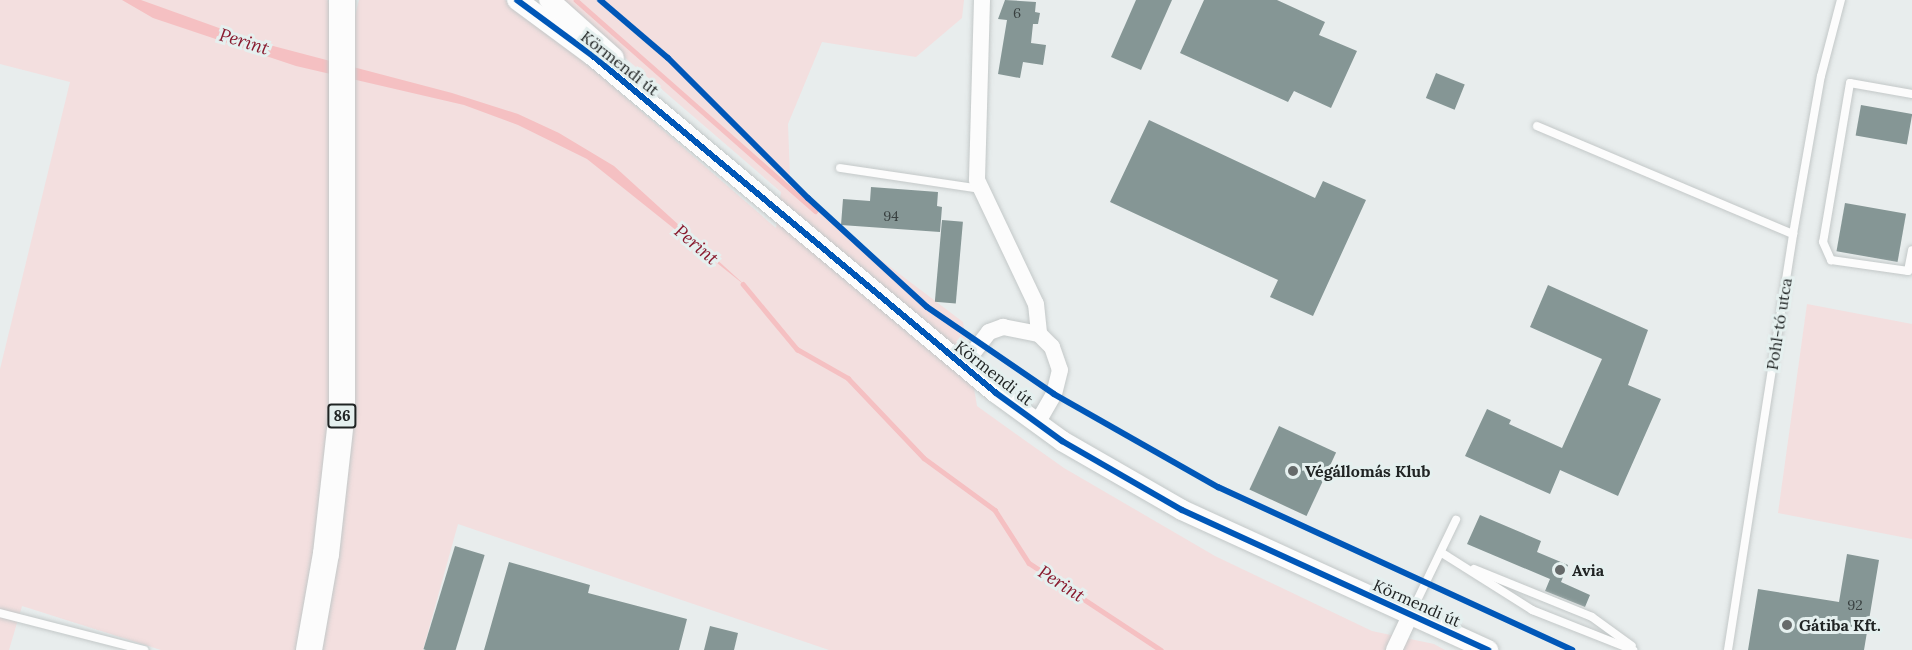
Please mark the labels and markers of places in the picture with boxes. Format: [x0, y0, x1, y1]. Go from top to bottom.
place label: Végállomás Klub [1305, 461, 1430, 481]
marker: Végállomás Klub [1286, 464, 1300, 478]
place label: Avia [1572, 560, 1604, 580]
marker: Avia [1553, 563, 1567, 577]
place label: Gátiba Kft. [1799, 615, 1881, 635]
marker: Gátiba Kft. [1780, 618, 1794, 632]

